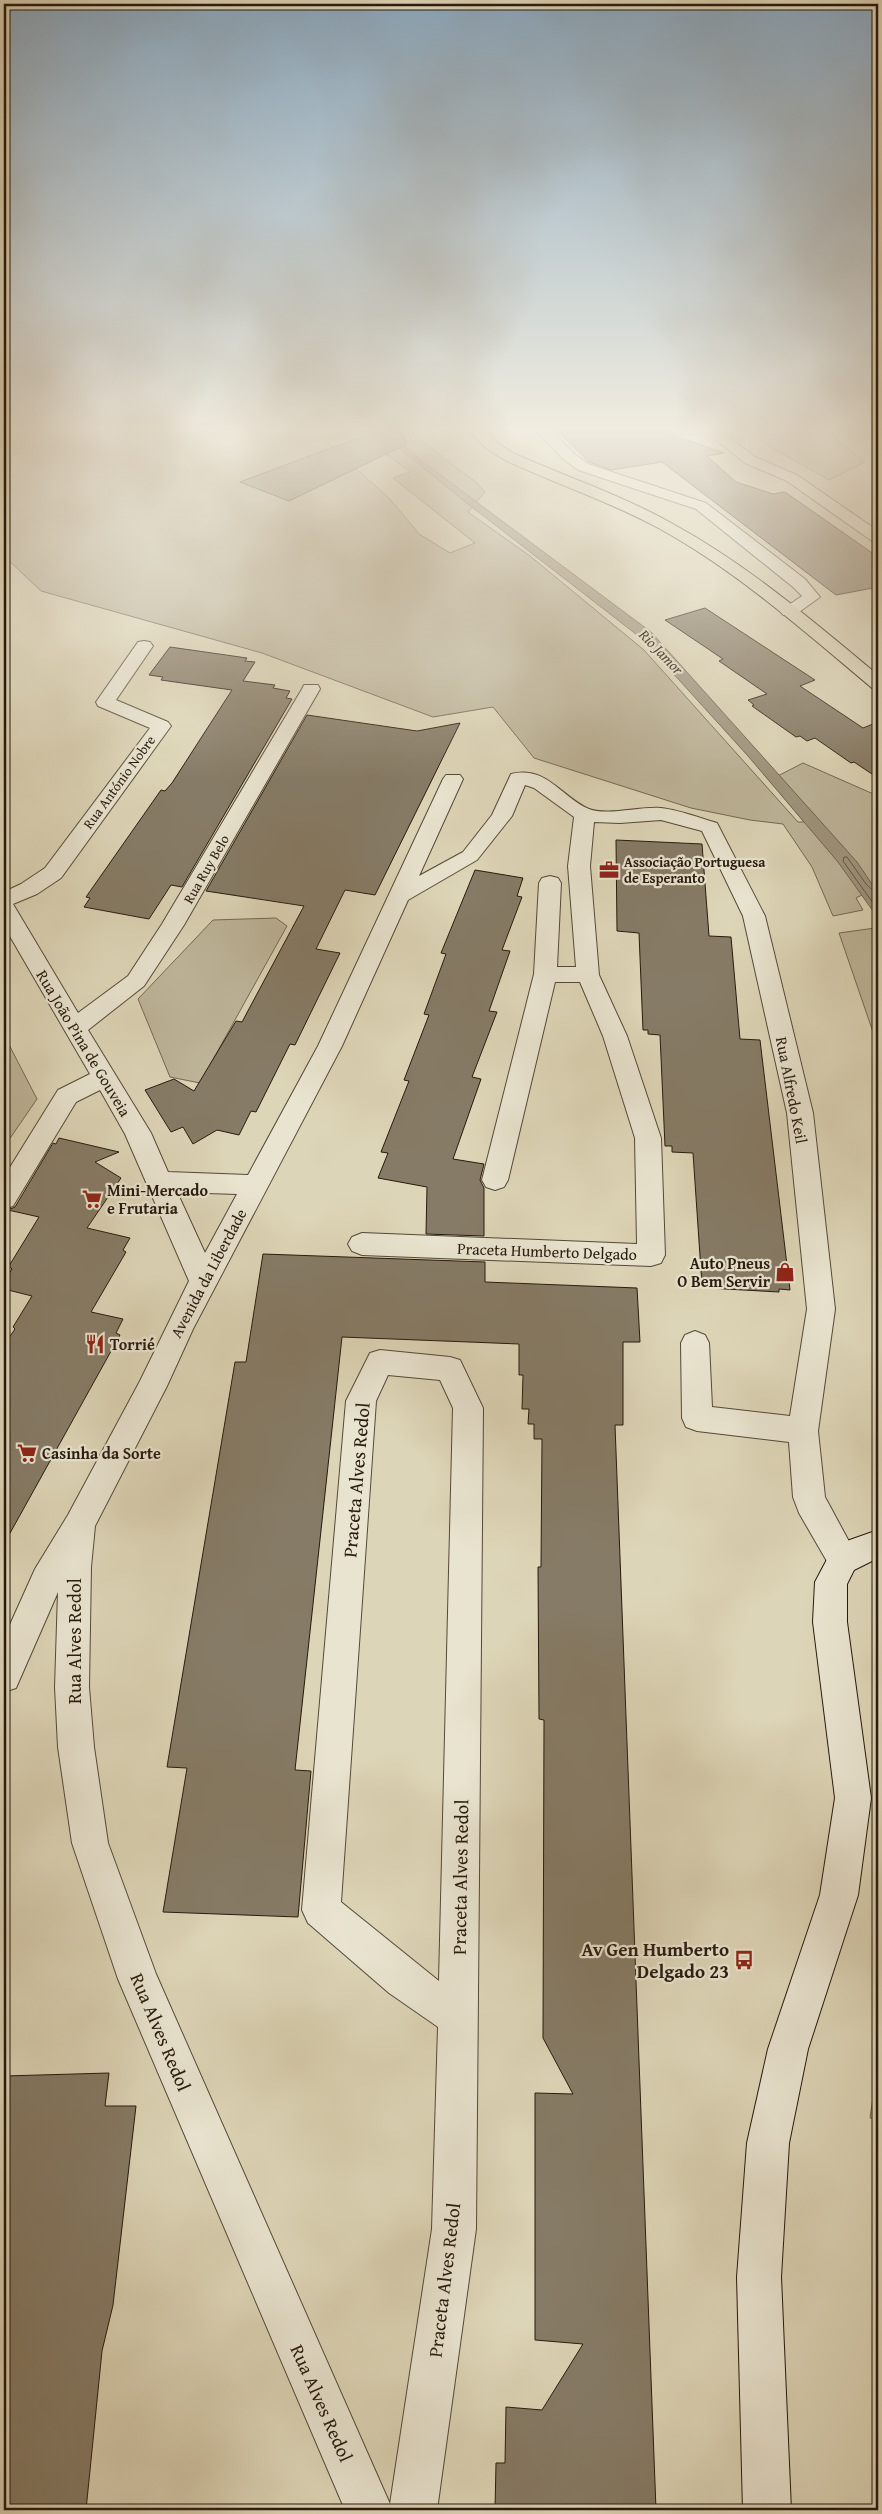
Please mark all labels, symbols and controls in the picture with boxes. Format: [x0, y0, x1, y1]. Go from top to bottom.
water label: Rio Jamor [634, 624, 689, 679]
street label: Rua António Nobre [78, 731, 160, 833]
street label: Rua Ruy Belo [178, 831, 234, 907]
place label: Associação Portuguesa de Esperanto [624, 852, 766, 888]
office icon: Associação Portuguesa de Esperanto [598, 859, 620, 881]
street label: Rua João Pina de Gouveia [31, 965, 138, 1121]
street label: Rua Alfredo Keil [770, 1035, 814, 1146]
place label: Mini-Mercado e Frutaria [107, 1178, 208, 1220]
supermarket icon: Mini-Mercado e Frutaria [81, 1188, 103, 1210]
street label: Avenida da Liberdade [164, 1204, 252, 1342]
street label: Praceta Humberto Delgado [457, 1236, 637, 1266]
place label: Auto Pneus O Bem Servir [677, 1251, 771, 1293]
shop icon: Auto Pneus O Bem Servir [774, 1261, 796, 1283]
place label: Torrié [110, 1332, 155, 1356]
restaurant icon: Torrié [84, 1333, 106, 1355]
street label: Praceta Alves Redol [335, 1401, 377, 1559]
place label: Casinha da Sorte [42, 1441, 161, 1465]
supermarket icon: Casinha da Sorte [16, 1442, 38, 1464]
street label: Rua Alves Redol [60, 1578, 88, 1704]
street label: Praceta Alves Redol [445, 1799, 475, 1955]
place label: Av Gen Humberto Delgado 23 [581, 1935, 729, 1985]
bus stop icon: Av Gen Humberto Delgado 23 [733, 1949, 755, 1971]
street label: Rua Alves Redol [124, 1969, 198, 2095]
street label: Praceta Alves Redol [421, 2201, 467, 2359]
street label: Rua Alves Redol [284, 2340, 360, 2466]

